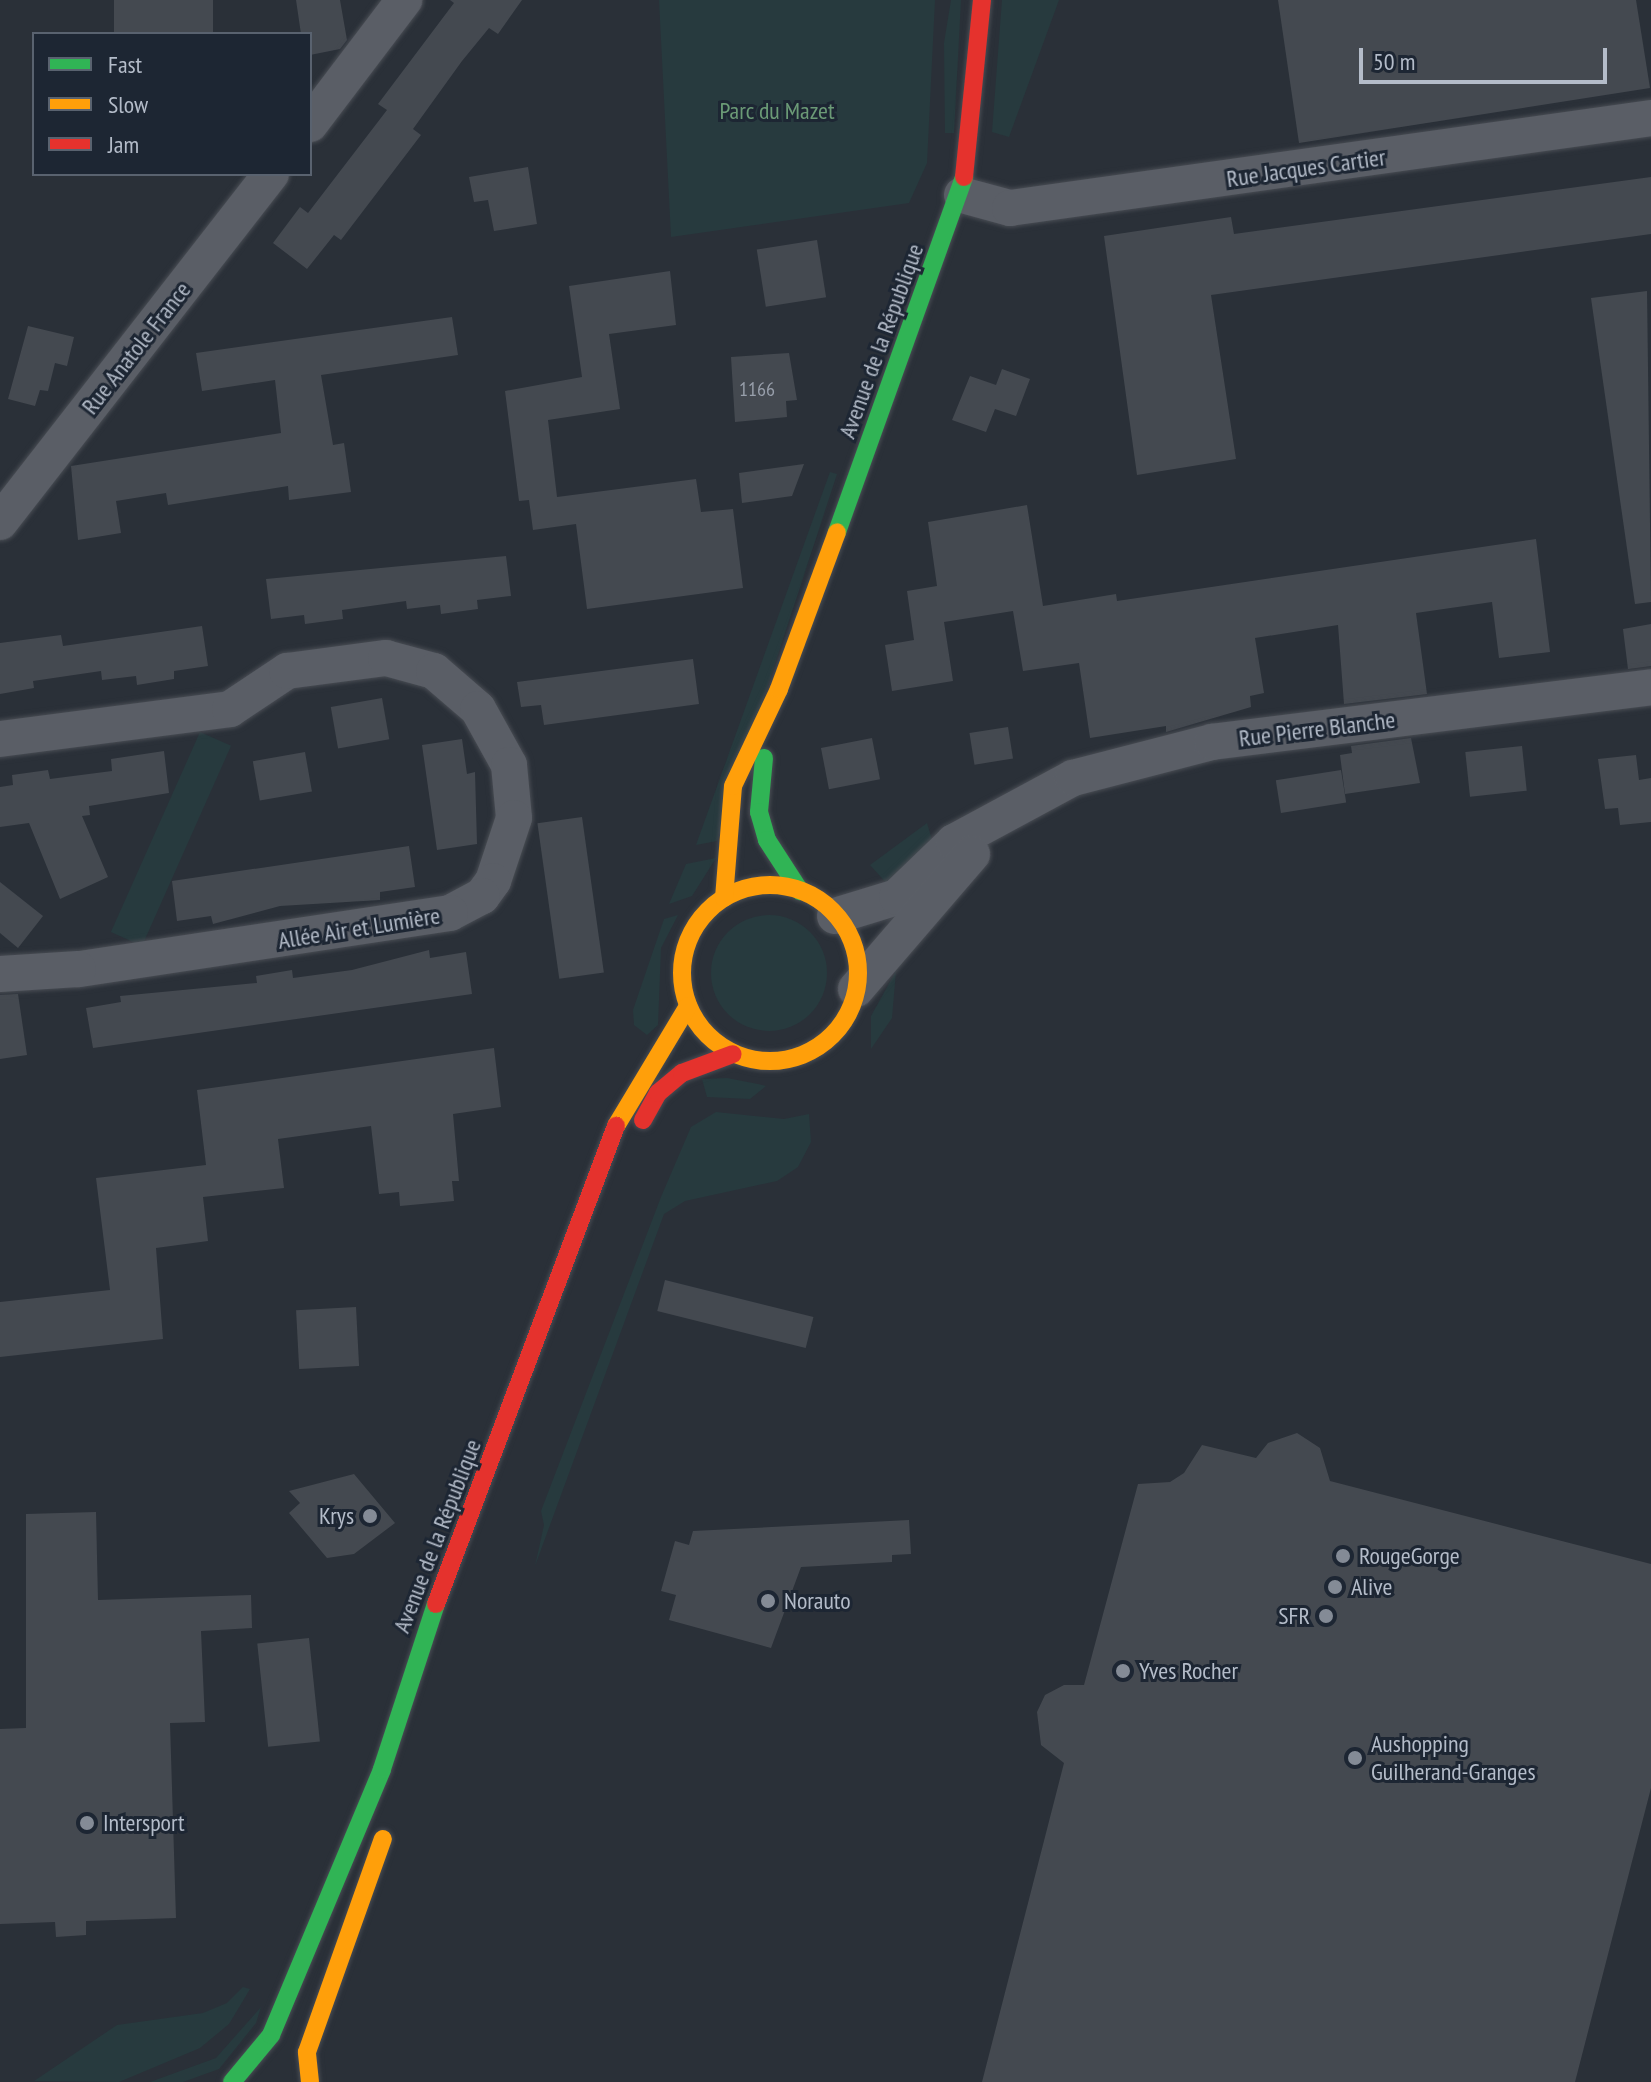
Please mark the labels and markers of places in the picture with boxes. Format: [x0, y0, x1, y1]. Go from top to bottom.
place label: Krys [319, 1502, 354, 1530]
marker: Krys [361, 1507, 379, 1525]
place label: RougeGorge [1359, 1542, 1460, 1570]
marker: RougeGorge [1334, 1547, 1352, 1565]
place label: Alive [1351, 1573, 1392, 1601]
marker: Alive [1326, 1578, 1344, 1596]
place label: Norauto [784, 1587, 851, 1615]
marker: Norauto [759, 1592, 777, 1610]
place label: SFR [1278, 1602, 1310, 1630]
marker: SFR [1317, 1607, 1335, 1625]
place label: Yves Rocher [1139, 1657, 1238, 1685]
marker: Yves Rocher [1114, 1662, 1132, 1680]
place label: Aushopping Guilherand-Granges [1371, 1730, 1535, 1786]
marker: Aushopping Guilherand-Granges [1346, 1749, 1364, 1767]
place label: Intersport [103, 1809, 185, 1837]
marker: Intersport [78, 1814, 96, 1832]

